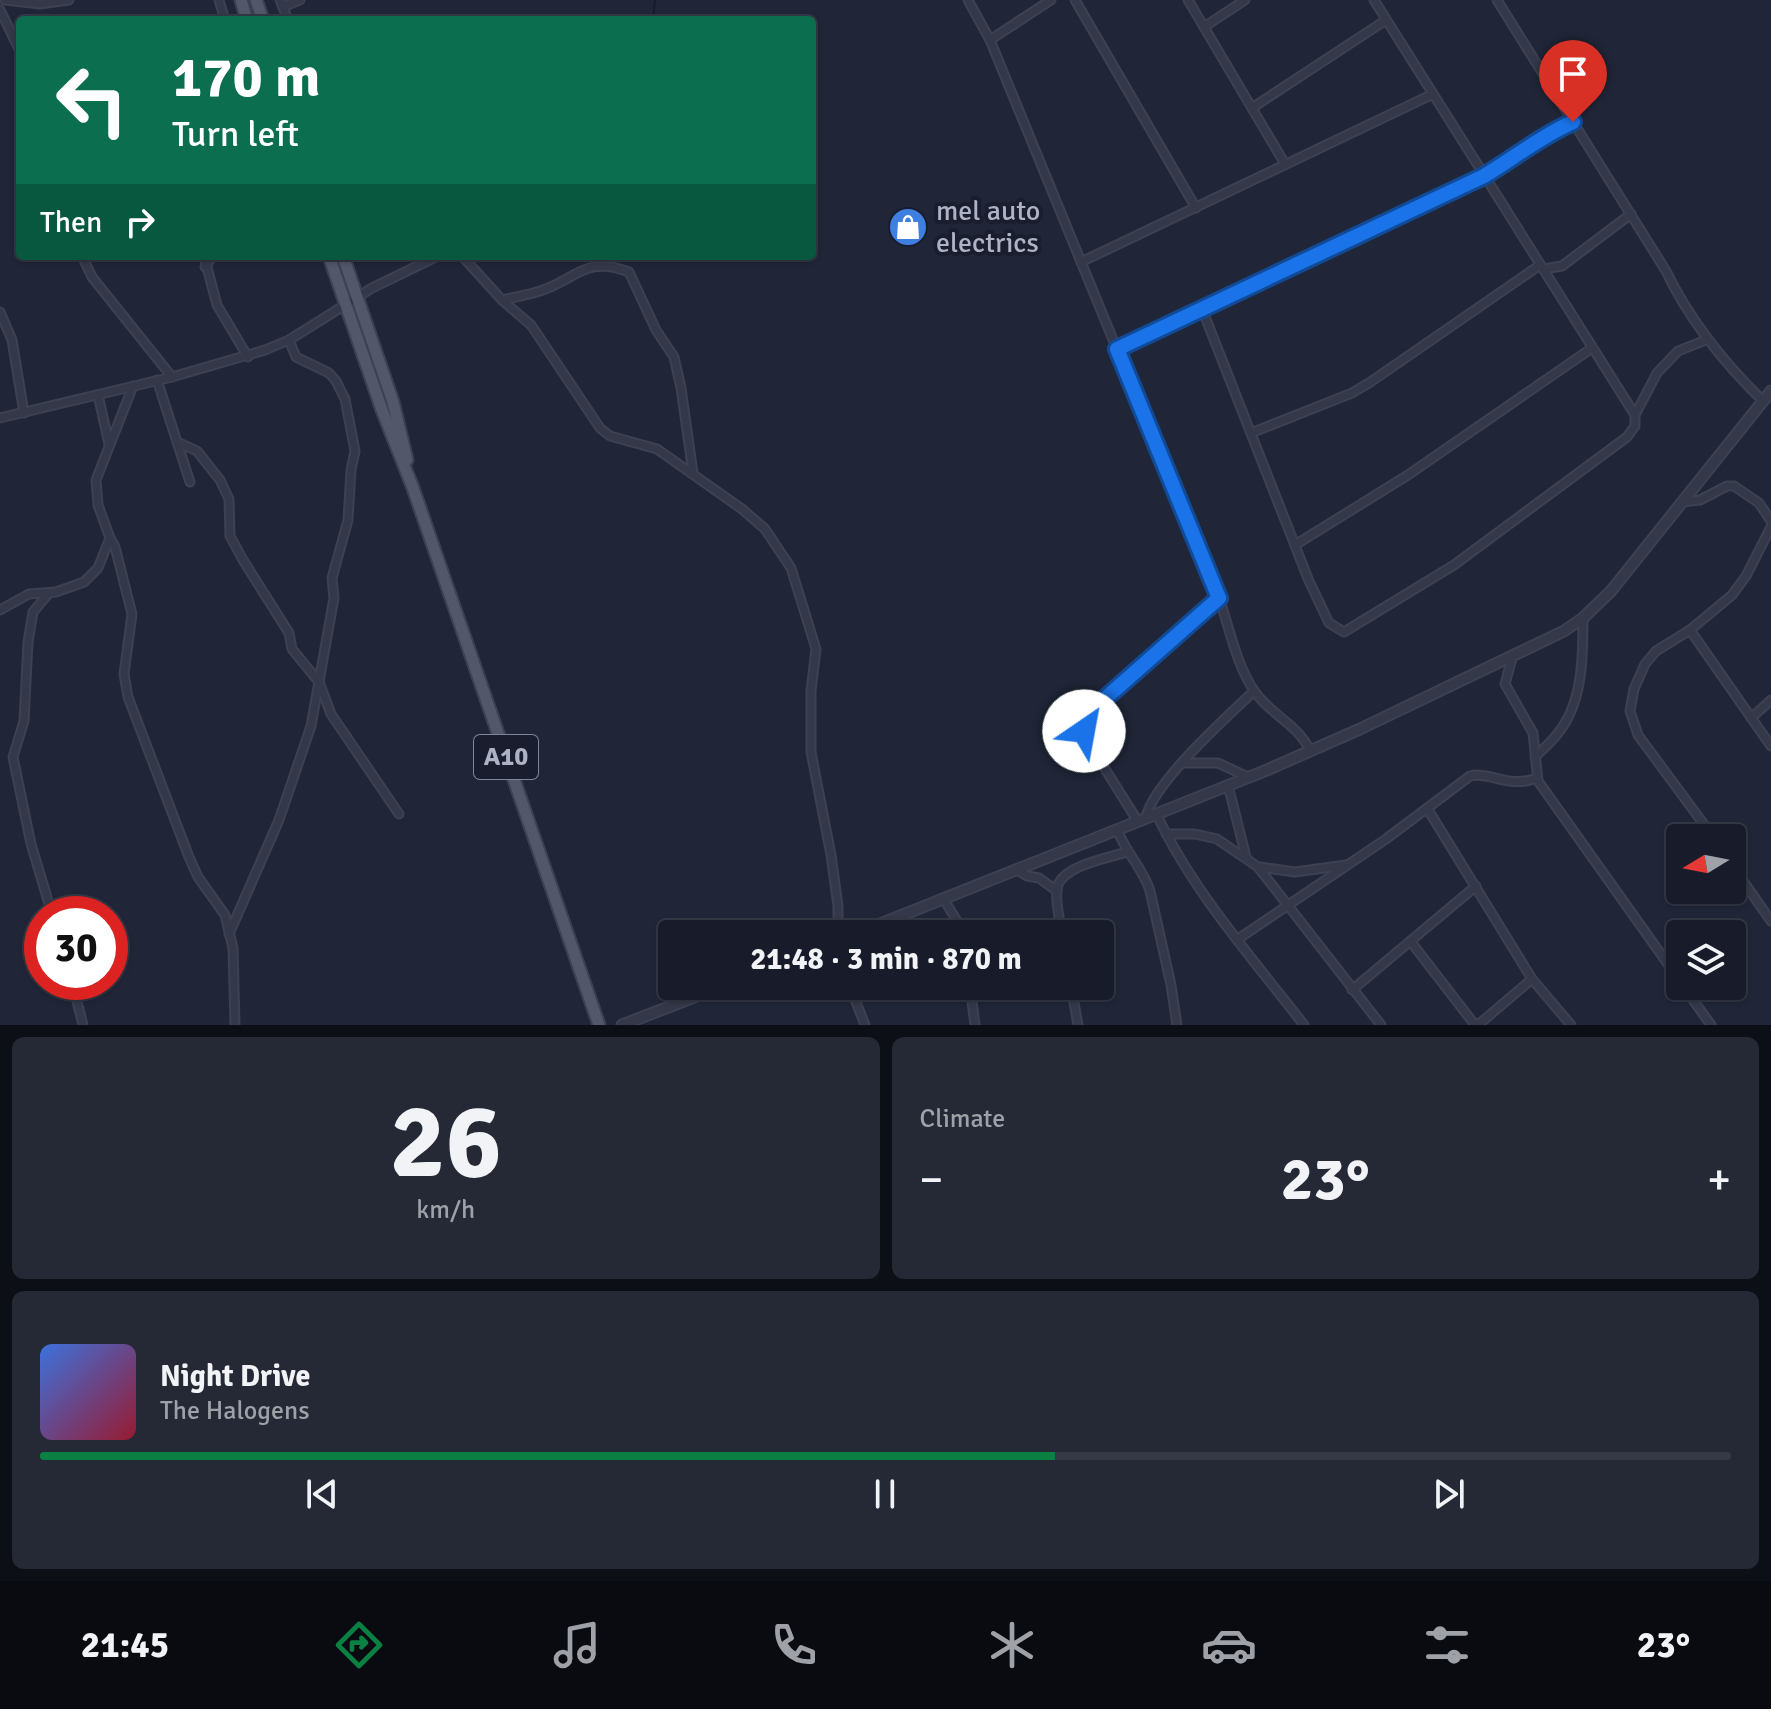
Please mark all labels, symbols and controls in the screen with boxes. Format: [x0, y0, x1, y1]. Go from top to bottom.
pin [1539, 40, 1607, 122]
text: 170 m [172, 43, 320, 112]
icon: left [40, 48, 144, 152]
icon: arrive [1551, 52, 1595, 96]
text: Turn left [172, 112, 299, 157]
place label: mel auto electrics [936, 194, 1040, 260]
icon: right [118, 200, 162, 244]
text: Then [40, 204, 102, 241]
shop icon: mel auto electrics [887, 206, 929, 248]
position arrow [1042, 689, 1126, 773]
road number: A10 [474, 735, 538, 779]
north arrow [1666, 824, 1746, 904]
map controls [1666, 824, 1746, 1000]
speed limit sign: 30 [24, 896, 128, 1000]
button: layers [1666, 920, 1746, 1000]
text: 21:48 · 3 min · 870 m [750, 941, 1022, 978]
text: 26 [390, 1078, 502, 1206]
text: Climate [920, 1103, 1005, 1135]
text: 23° [1281, 1143, 1370, 1217]
text: − [920, 1153, 943, 1207]
text: + [1707, 1153, 1731, 1207]
text: km/h [416, 1194, 475, 1226]
text: Night Drive [160, 1358, 310, 1395]
text: The Halogens [160, 1395, 310, 1427]
icon: previous [300, 1472, 344, 1516]
icon: pause [863, 1472, 907, 1516]
icon: next [1427, 1472, 1471, 1516]
icon: directions [331, 1617, 387, 1673]
icon: music [549, 1617, 605, 1673]
icon: phone [766, 1617, 822, 1673]
icon: climate [984, 1617, 1040, 1673]
icon: car [1201, 1617, 1257, 1673]
icon: filters [1419, 1617, 1475, 1673]
text: 21:45 [81, 1623, 169, 1668]
text: 23° [1637, 1623, 1690, 1668]

